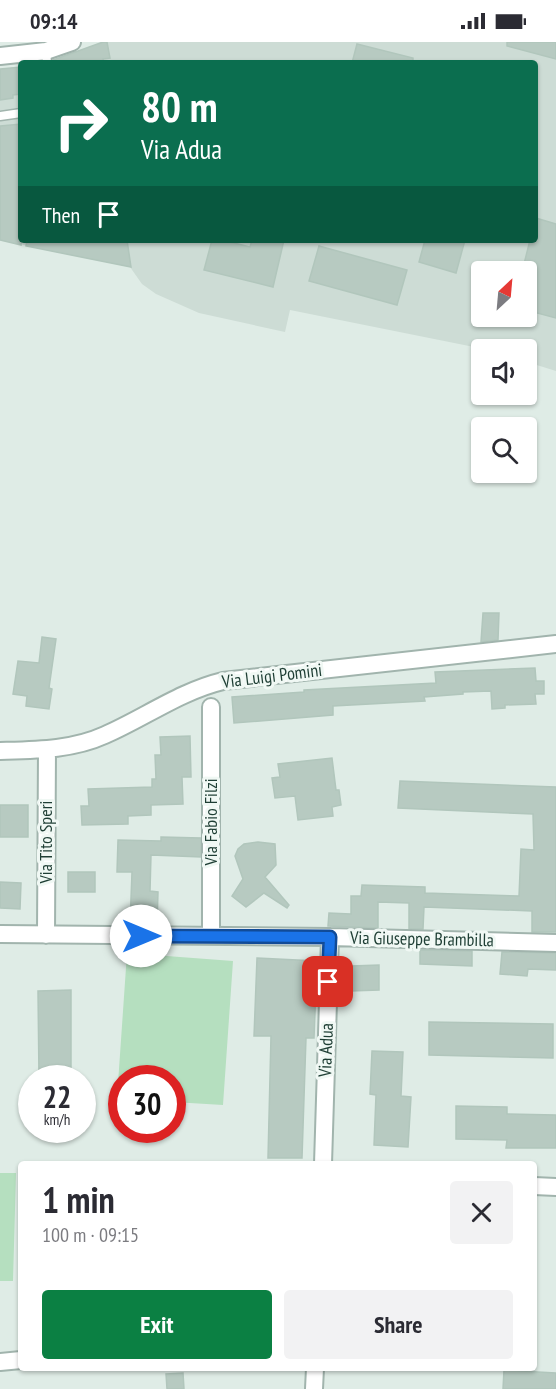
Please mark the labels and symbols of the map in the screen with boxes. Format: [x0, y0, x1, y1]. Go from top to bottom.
north arrow [471, 261, 537, 327]
street label: Via Luigi Pomini [220, 658, 323, 693]
street label: Via Fabio Filzi [199, 778, 222, 867]
street label: Via Tito Speri [34, 801, 57, 884]
position arrow [109, 904, 173, 968]
street label: Via Giuseppe Brambilla [349, 926, 494, 951]
pin [302, 956, 353, 1007]
street label: Via Adua [313, 1023, 338, 1078]
speed limit sign: 30 [108, 1065, 186, 1143]

